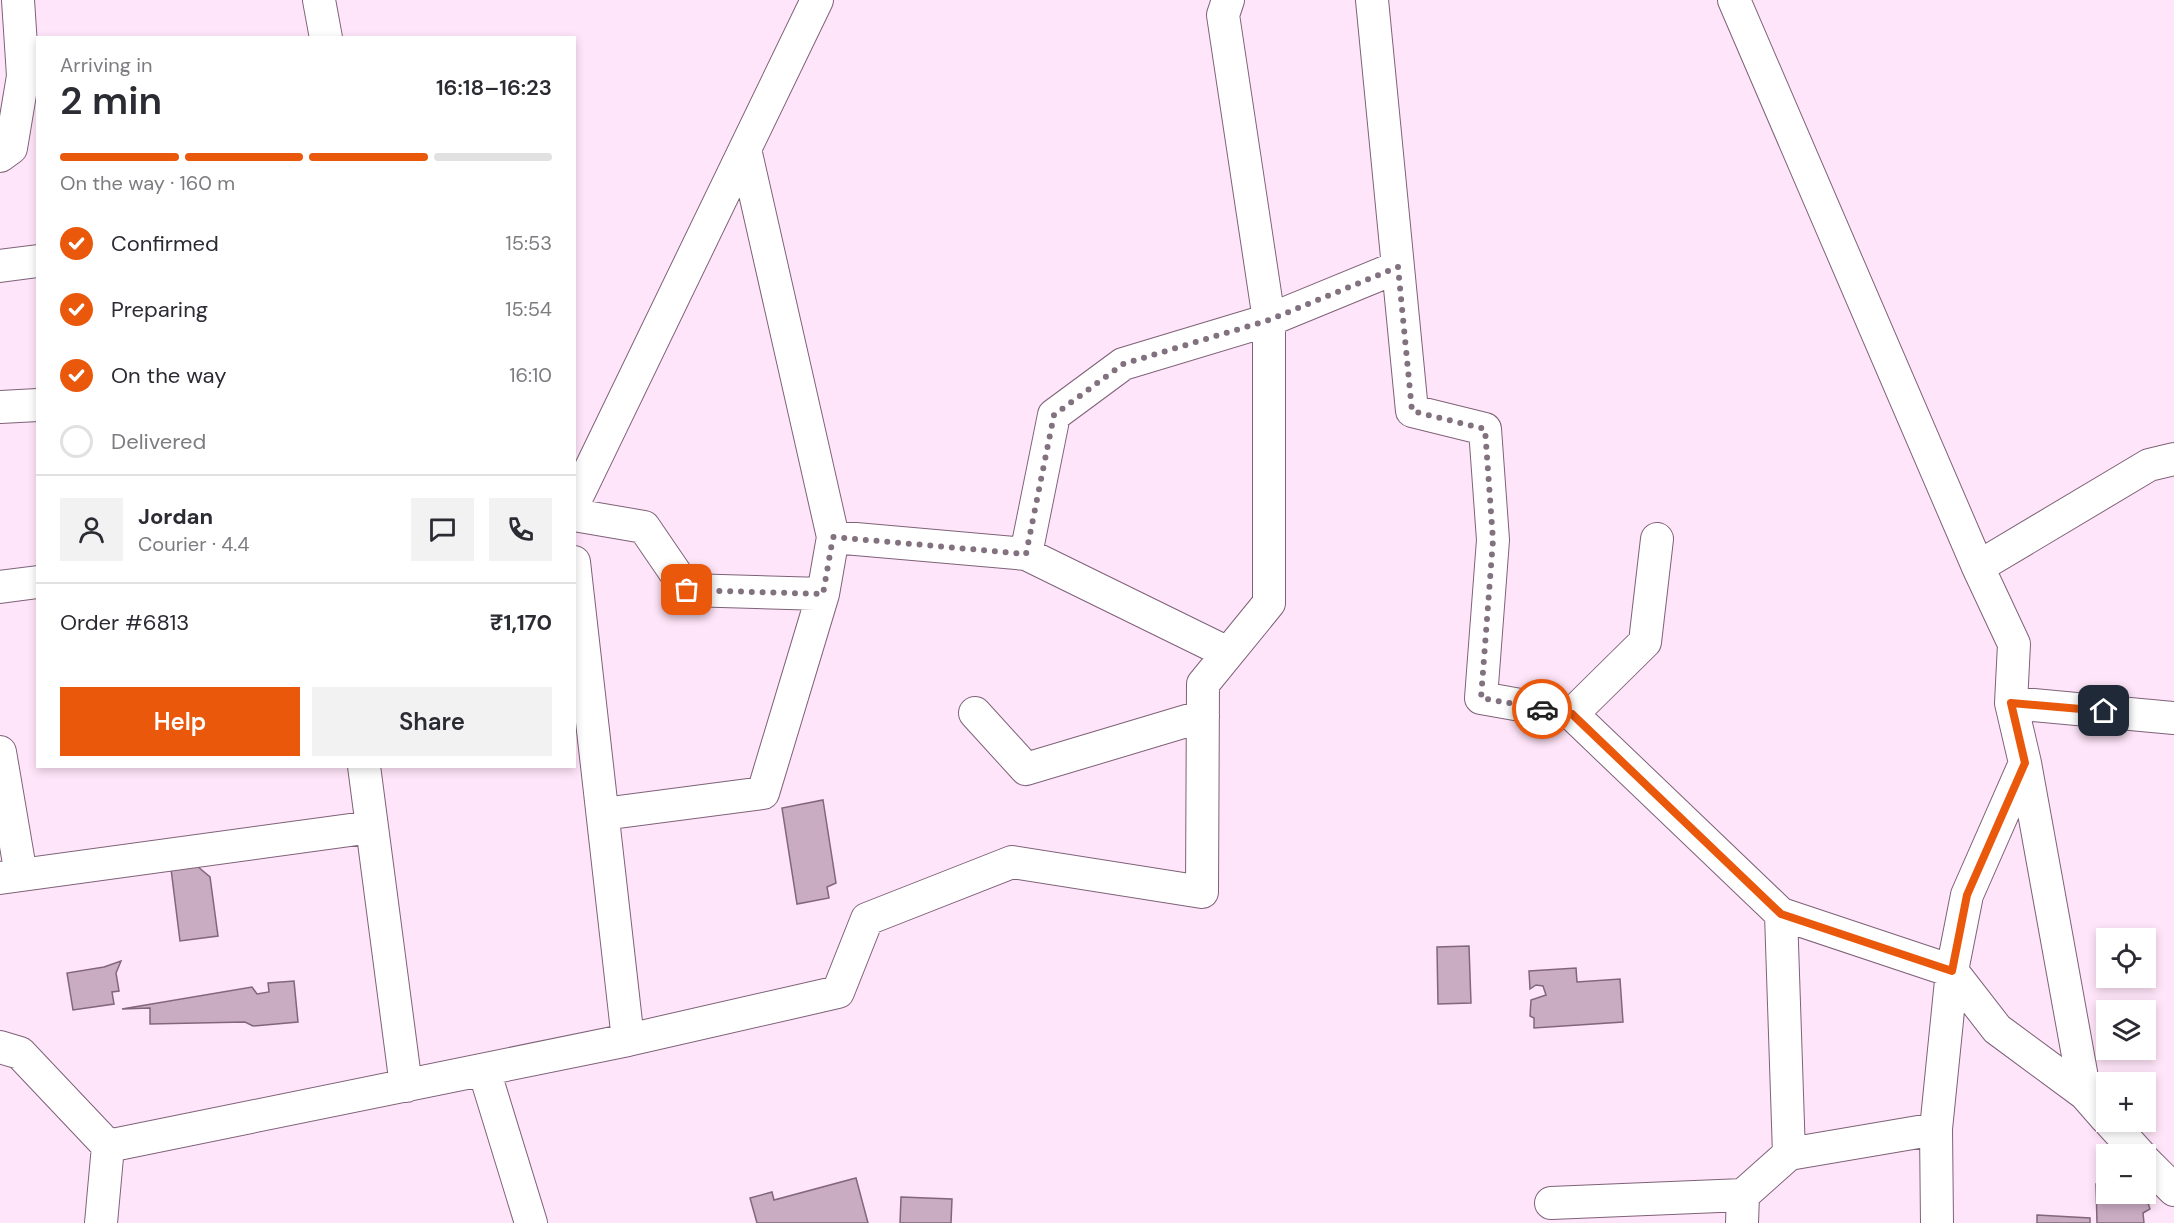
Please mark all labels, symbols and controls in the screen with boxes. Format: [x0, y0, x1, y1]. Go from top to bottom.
text: Arriving in [60, 52, 152, 78]
text: 16:18–16:23 [436, 73, 552, 102]
text: 2 min [60, 75, 162, 126]
text: On the way · 160 m [60, 170, 235, 196]
icon: check [60, 227, 93, 260]
text: Confirmed [111, 229, 219, 258]
text: 15:53 [506, 230, 552, 256]
icon: check [60, 293, 93, 326]
text: Preparing [111, 295, 208, 324]
text: 15:54 [505, 296, 552, 322]
icon: check [60, 359, 93, 392]
text: On the way [111, 361, 226, 390]
text: 16:10 [509, 362, 552, 388]
text: Delivered [111, 427, 206, 456]
button: person [60, 498, 123, 561]
button: chat [411, 498, 474, 561]
button: phone [489, 498, 552, 561]
text: Jordan [138, 502, 213, 531]
text: Courier · 4.4 [138, 531, 249, 557]
pin [661, 564, 712, 615]
icon: bag [670, 573, 703, 606]
text: Order #6813 [60, 608, 189, 637]
text: ₹1,170 [490, 608, 552, 637]
courier [1512, 679, 1572, 739]
pin [2078, 685, 2129, 736]
button: Help [60, 687, 300, 756]
button: Share [312, 687, 552, 756]
icon: car [1526, 693, 1559, 726]
icon: home [2087, 694, 2120, 727]
map controls [2096, 928, 2156, 1204]
button: locate [2096, 928, 2156, 988]
button: layers [2096, 1000, 2156, 1060]
button: + [2096, 1072, 2156, 1132]
button: − [2096, 1144, 2156, 1204]

